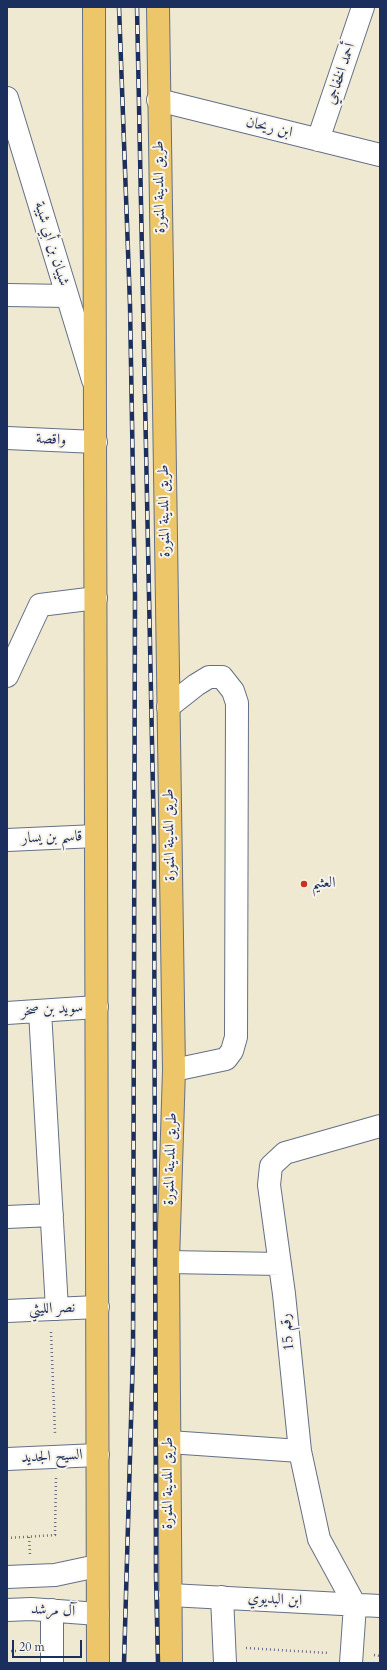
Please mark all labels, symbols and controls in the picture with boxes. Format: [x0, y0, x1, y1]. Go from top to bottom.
street label: أحمد الخفاجي [322, 41, 360, 107]
street label: ابن ريحان [244, 114, 294, 142]
street label: طريق المدينة المنورة [150, 140, 170, 234]
street label: شيبان بن أبي شيبة [30, 200, 72, 288]
street label: واقصة [35, 430, 67, 450]
street label: طريق المدينة المنورة [155, 464, 175, 558]
street label: طريق المدينة المنورة [160, 788, 180, 882]
street label: قاسم بن يسار [21, 828, 83, 848]
place label: العثيم [312, 875, 335, 893]
marker: العثيم [299, 879, 309, 889]
street label: سويد بن صخر [20, 999, 84, 1021]
street label: طريق المدينة المنورة [160, 1112, 182, 1206]
street label: نصر الليثي [29, 1299, 75, 1319]
street label: رقم 15 [277, 1312, 299, 1352]
street label: طريق المدينة المنورة [160, 1437, 178, 1529]
street label: السيح الجديد [21, 1446, 83, 1468]
street label: ابن البديوي [247, 1590, 303, 1610]
street label: آل مرشد [30, 1601, 76, 1621]
scale bar [14, 1632, 84, 1658]
text: 20 m [19, 1639, 45, 1655]

